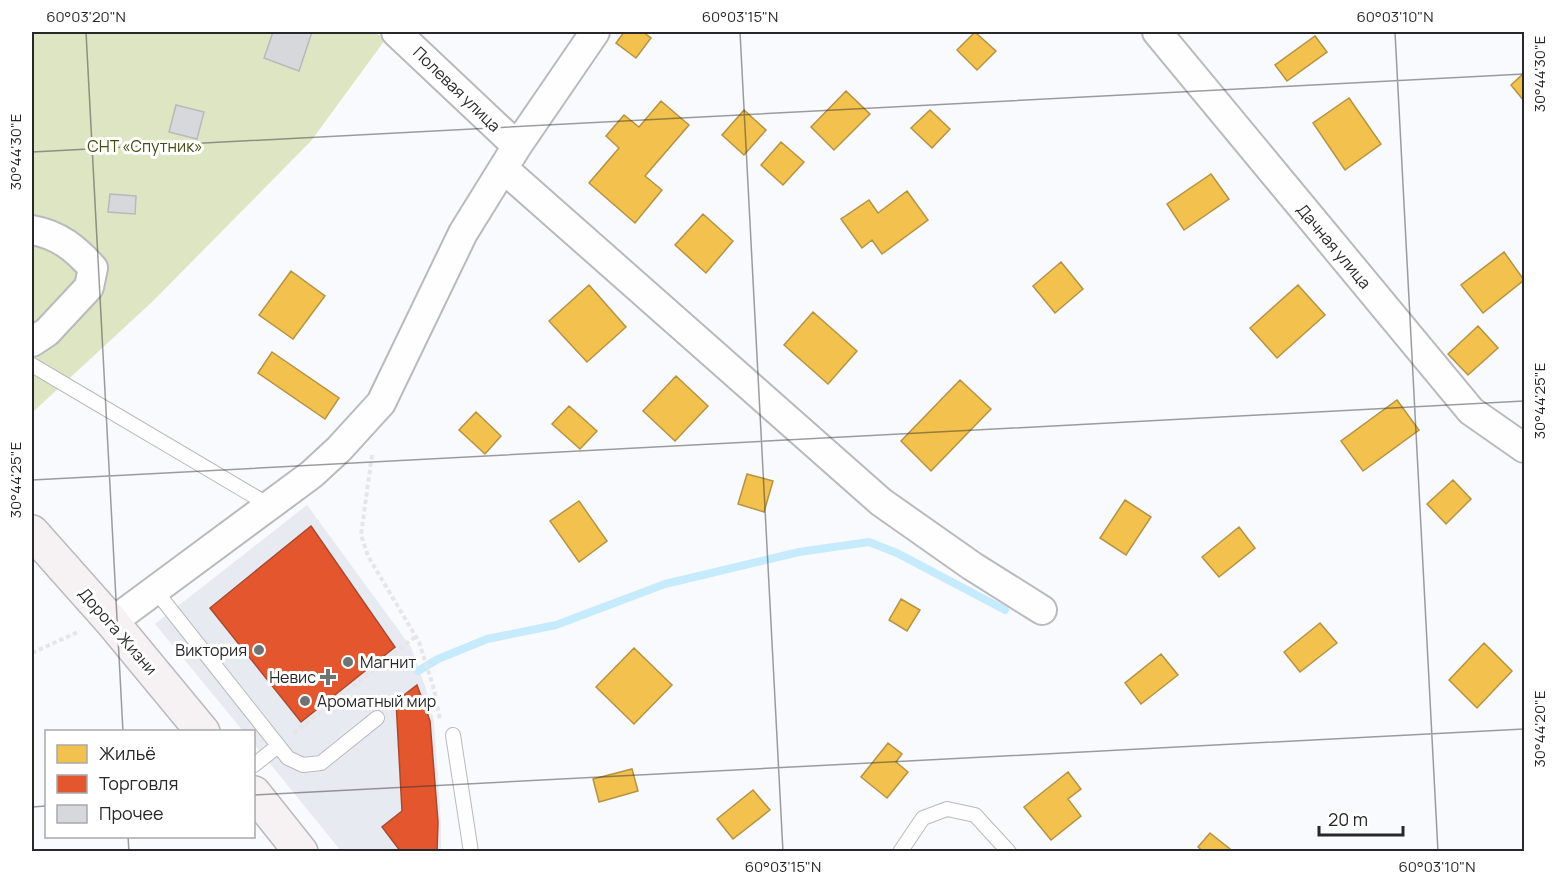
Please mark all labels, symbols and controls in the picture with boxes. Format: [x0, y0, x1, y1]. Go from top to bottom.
text: 60°03'20"N [46, 6, 126, 27]
text: 60°03'15"N [702, 6, 778, 27]
text: 60°03'10"N [1356, 6, 1434, 27]
text: 30°44'30"E [1529, 36, 1550, 112]
street label: Полевая улица [408, 42, 506, 136]
text: 30°44'30"E [5, 114, 26, 190]
park label: СНТ «Спутник» [87, 135, 203, 157]
street label: Дачная улица [1292, 199, 1376, 293]
text: 30°44'25"E [1529, 363, 1550, 439]
text: 30°44'25"E [5, 442, 26, 518]
street label: Дорога Жизни [74, 582, 162, 680]
place label: Виктория [175, 639, 247, 661]
marker: Виктория [252, 643, 266, 657]
place label: Магнит [360, 651, 416, 673]
marker: Магнит [341, 655, 355, 669]
place label: Невис [269, 666, 316, 688]
marker: Невис [321, 670, 335, 684]
place label: Ароматный мир [317, 690, 436, 712]
text: 30°44'20"E [1529, 691, 1550, 767]
marker: Ароматный мир [298, 694, 312, 708]
legend [45, 730, 255, 838]
text: Жильё [99, 741, 156, 765]
text: Торговля [99, 771, 178, 795]
scale bar [1319, 799, 1403, 837]
text: Прочее [99, 801, 164, 825]
text: 20 m [1328, 807, 1368, 831]
text: 60°03'15"N [745, 856, 821, 877]
text: 60°03'10"N [1398, 856, 1476, 877]

